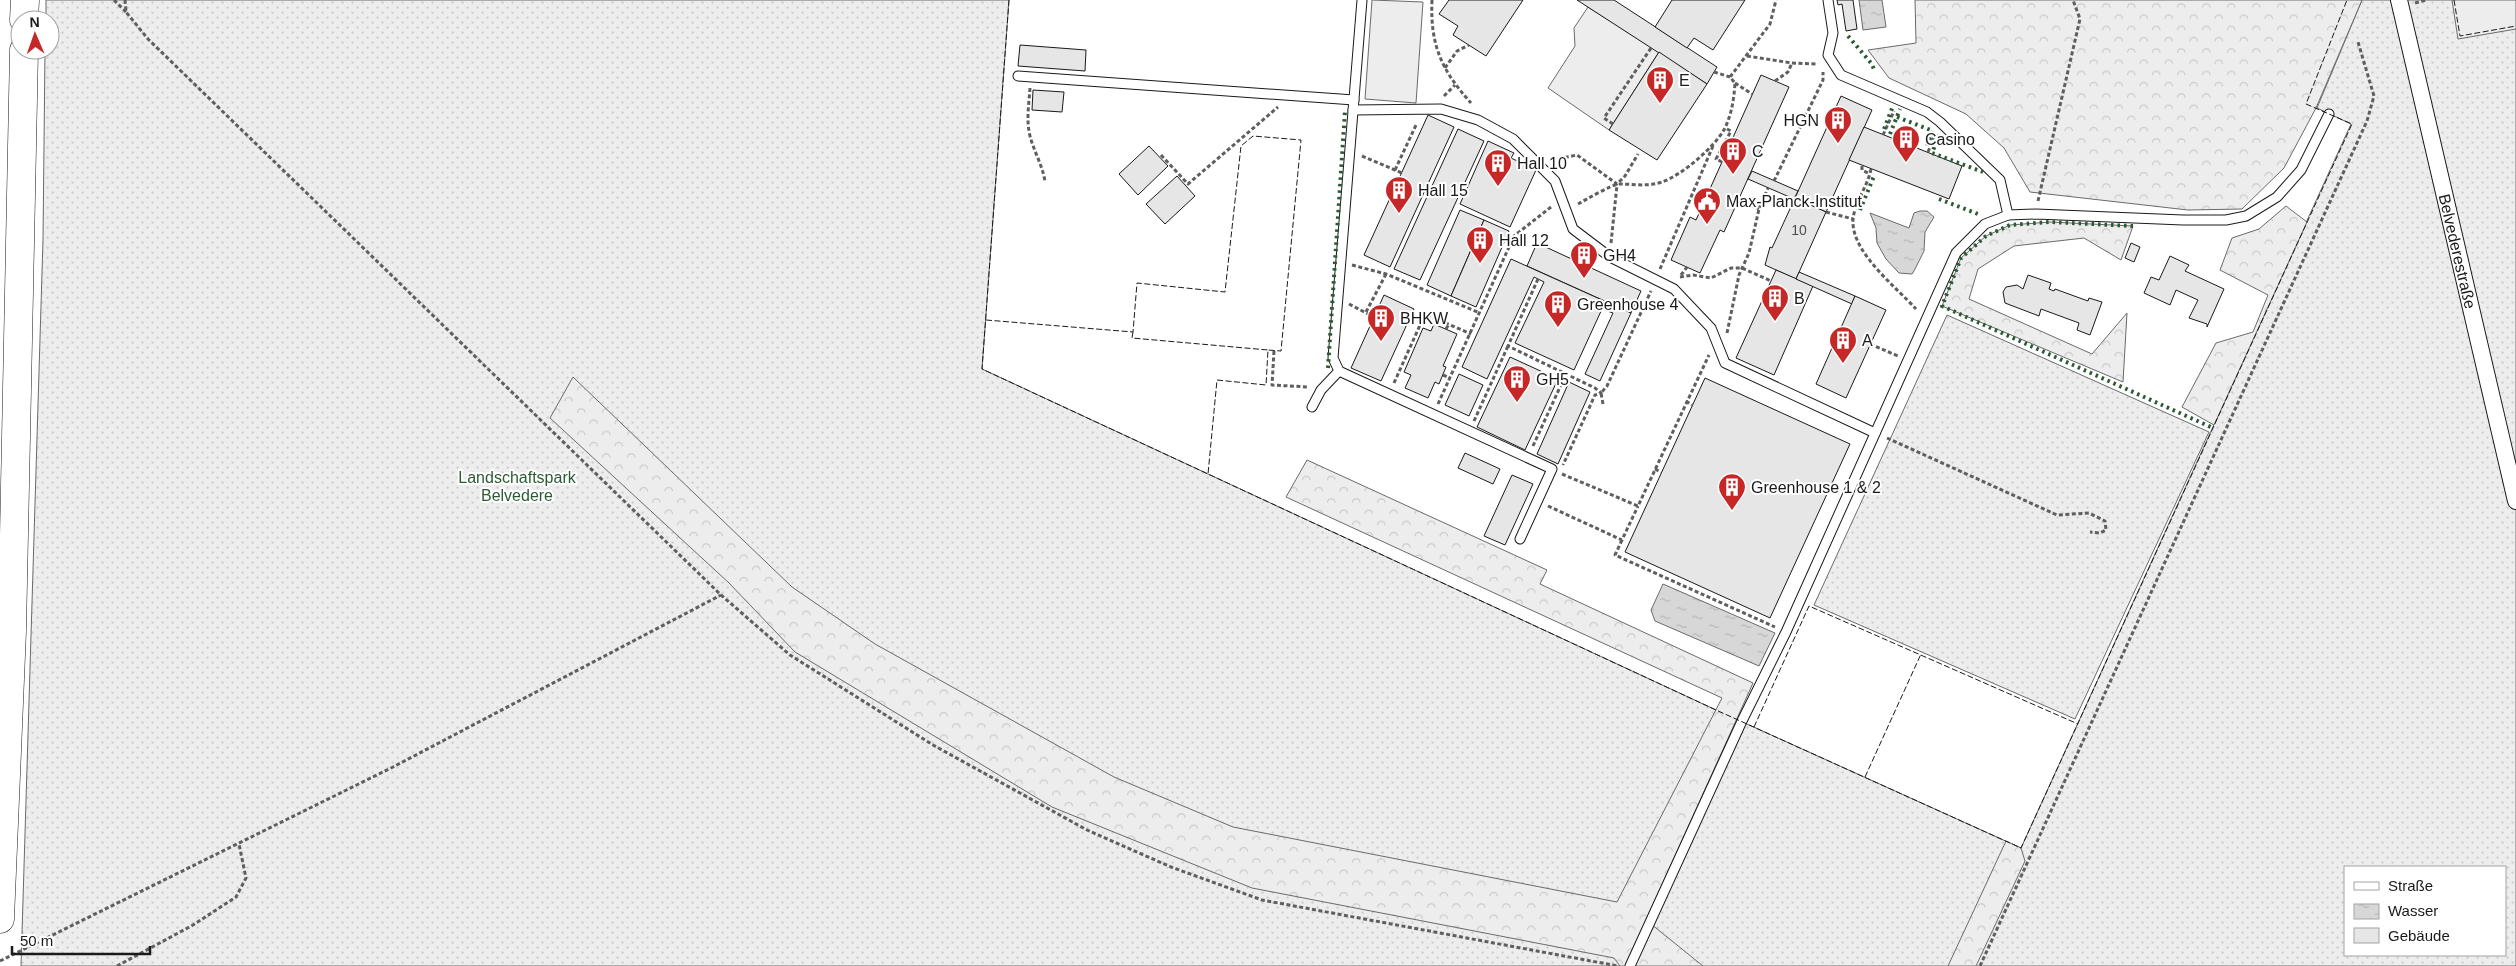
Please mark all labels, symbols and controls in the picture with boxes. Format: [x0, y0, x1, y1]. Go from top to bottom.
north arrow [10, 10, 60, 60]
text: N [29, 14, 40, 30]
building icon: E [1645, 65, 1675, 104]
place label: E [1679, 72, 1690, 89]
building icon: HGN [1823, 105, 1853, 144]
place label: HGN [1783, 112, 1819, 129]
building icon: Casino [1891, 124, 1921, 163]
place label: Casino [1925, 131, 1975, 148]
building icon: C [1718, 136, 1748, 175]
place label: C [1752, 143, 1764, 160]
building icon: Hall 10 [1483, 148, 1513, 187]
place label: Hall 10 [1517, 155, 1567, 172]
building icon: Hall 15 [1384, 175, 1414, 214]
place label: Hall 15 [1418, 182, 1468, 199]
public building icon: Max-Planck-Institut [1692, 186, 1722, 225]
street label: Belvederestraße [2436, 192, 2479, 311]
place label: Max-Planck-Institut [1726, 193, 1863, 210]
house number: 10 [1791, 222, 1807, 238]
building icon: Hall 12 [1465, 225, 1495, 264]
place label: Hall 12 [1499, 232, 1549, 249]
building icon: GH4 [1569, 240, 1599, 279]
place label: GH4 [1603, 247, 1636, 264]
building icon: B [1760, 283, 1790, 322]
building icon: Greenhouse 4 [1543, 289, 1573, 328]
place label: B [1794, 290, 1805, 307]
place label: Greenhouse 4 [1577, 296, 1679, 313]
building icon: BHKW [1366, 303, 1396, 342]
place label: BHKW [1400, 310, 1449, 327]
building icon: A [1828, 325, 1858, 364]
place label: A [1862, 332, 1873, 349]
building icon: GH5 [1502, 364, 1532, 403]
place label: GH5 [1536, 371, 1569, 388]
park label: Landschaftspark Belvedere [458, 469, 577, 504]
building icon: Greenhouse 1 & 2 [1717, 472, 1747, 511]
place label: Greenhouse 1 & 2 [1751, 479, 1881, 496]
legend [2344, 866, 2506, 956]
text: Straße [2388, 877, 2433, 894]
text: Wasser [2388, 902, 2438, 919]
scale bar [12, 924, 150, 956]
text: Gebäude [2388, 927, 2450, 944]
text: 50 m [20, 932, 53, 949]

